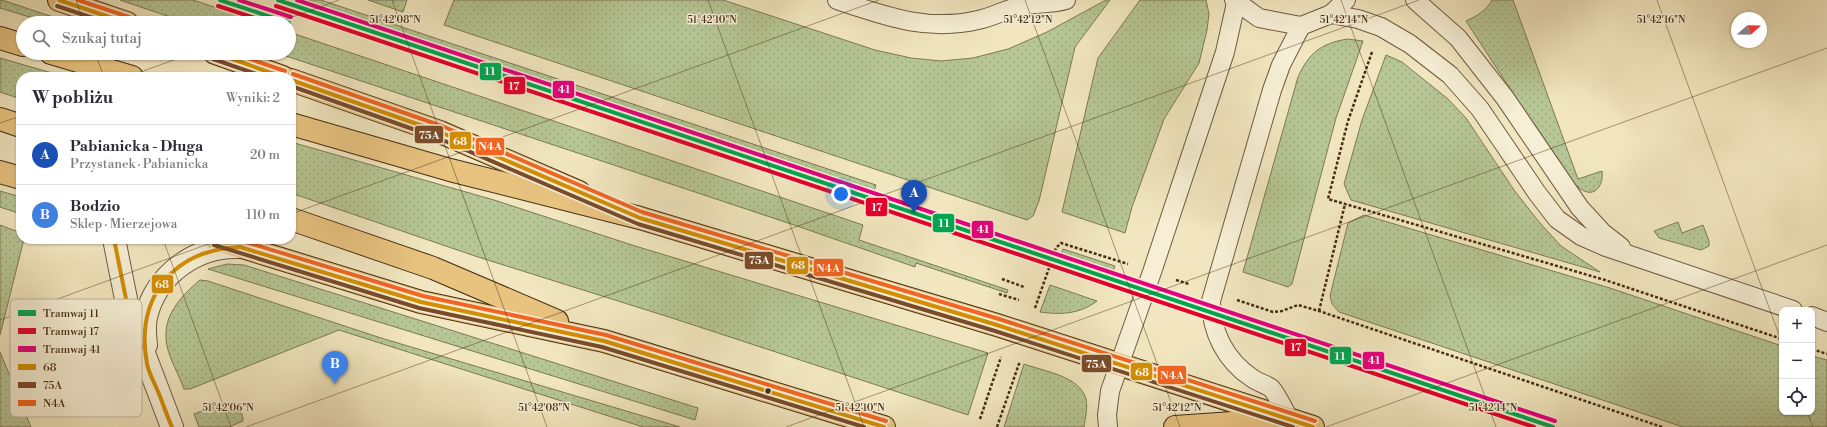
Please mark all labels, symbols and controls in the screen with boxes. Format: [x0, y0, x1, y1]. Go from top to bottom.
north arrow [1731, 12, 1767, 48]
text: 51°42'08"N [369, 14, 421, 26]
text: 51°42'10"N [687, 14, 737, 26]
text: 51°42'12"N [1004, 14, 1053, 26]
text: 51°42'14"N [1320, 14, 1369, 26]
text: 51°42'16"N [1637, 14, 1686, 26]
search box [16, 16, 296, 60]
icon: search [30, 27, 52, 49]
text: Szukaj tutaj [62, 29, 142, 48]
line badge: 11 [479, 62, 502, 81]
text: 11 [485, 65, 496, 79]
line badge: 17 [503, 76, 526, 95]
text: 17 [508, 80, 520, 94]
line badge: 41 [552, 80, 575, 99]
text: 41 [558, 83, 571, 97]
text: W pobliżu [32, 87, 113, 109]
text: Wyniki: 2 [226, 90, 280, 106]
line badge: 75A [414, 125, 444, 144]
text: 75A [419, 129, 441, 143]
line badge: 68 [449, 131, 472, 150]
text: 68 [453, 135, 467, 149]
text: Pabianicka - Długa [70, 137, 203, 156]
line badge: N4A [475, 137, 505, 156]
text: N4A [478, 140, 503, 154]
text: A [40, 147, 50, 163]
text: 20 m [250, 147, 280, 163]
text: Przystanek · Pabianicka [70, 156, 208, 172]
pin: A [901, 180, 927, 213]
your location [831, 184, 851, 204]
text: Bodzio [70, 197, 120, 216]
line badge: 17 [865, 197, 888, 217]
text: 17 [871, 201, 883, 215]
text: B [40, 207, 50, 223]
text: 110 m [246, 207, 280, 223]
line badge: 11 [932, 213, 955, 233]
text: Sklep · Mierzejowa [70, 216, 177, 232]
text: 11 [939, 217, 950, 231]
line badge: 41 [971, 220, 994, 239]
text: 41 [977, 223, 990, 237]
line badge: 75A [744, 251, 774, 270]
text: 75A [749, 254, 771, 268]
line badge: 68 [786, 256, 809, 275]
line badge: N4A [813, 258, 844, 277]
text: 68 [791, 259, 805, 273]
text: N4A [816, 262, 841, 276]
line badge: 68 [151, 274, 174, 294]
text: 68 [155, 278, 169, 292]
legend [10, 299, 142, 417]
text: Tramwaj 11 [43, 307, 99, 321]
map controls [1779, 307, 1815, 415]
button: + [1779, 307, 1815, 343]
text: Tramwaj 17 [43, 325, 99, 339]
line badge: 17 [1284, 338, 1307, 357]
text: 17 [1290, 341, 1302, 355]
text: Tramwaj 41 [43, 343, 101, 357]
button: − [1779, 343, 1815, 379]
line badge: 11 [1329, 346, 1352, 365]
text: 11 [1335, 350, 1346, 364]
pin: B [322, 351, 348, 384]
line badge: 41 [1362, 351, 1385, 370]
line badge: 75A [1081, 354, 1112, 373]
text: 41 [1368, 354, 1381, 368]
text: 75A [1086, 358, 1108, 372]
text: 68 [43, 361, 57, 375]
line badge: 68 [1130, 362, 1153, 381]
line badge: N4A [1157, 365, 1187, 385]
text: 68 [1135, 366, 1149, 380]
text: N4A [1160, 369, 1185, 383]
text: 75A [43, 379, 62, 393]
button: locate [1779, 379, 1815, 415]
unlabelled marker [763, 386, 773, 396]
text: N4A [43, 397, 66, 411]
text: 51°42'06"N [202, 402, 254, 414]
text: 51°42'08"N [518, 402, 570, 414]
text: 51°42'10"N [835, 402, 885, 414]
text: 51°42'12"N [1153, 402, 1202, 414]
text: 51°42'14"N [1469, 402, 1518, 414]

